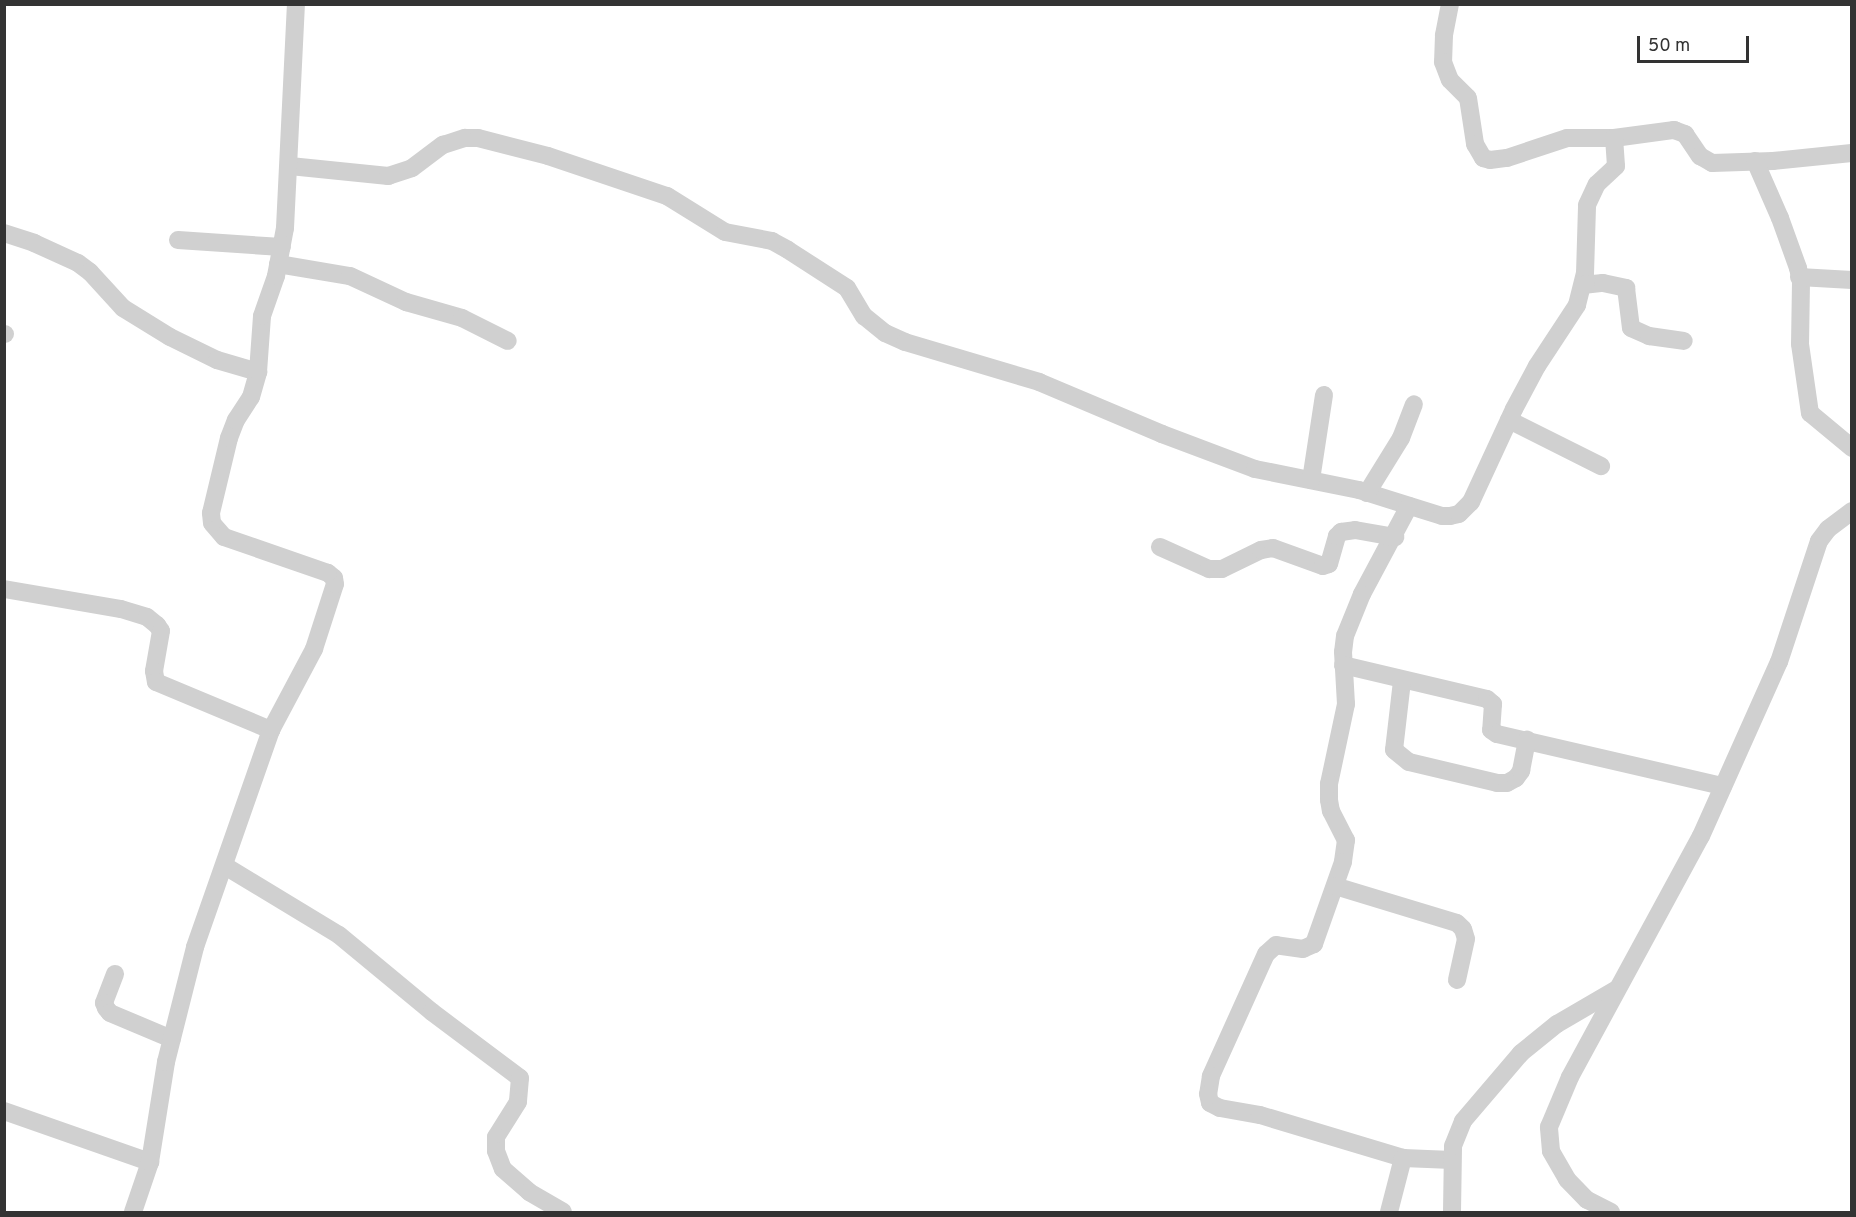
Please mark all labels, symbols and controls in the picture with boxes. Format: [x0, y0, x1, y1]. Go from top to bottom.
scale bar [1640, 24, 1752, 62]
text: 50 m [1648, 35, 1690, 58]

